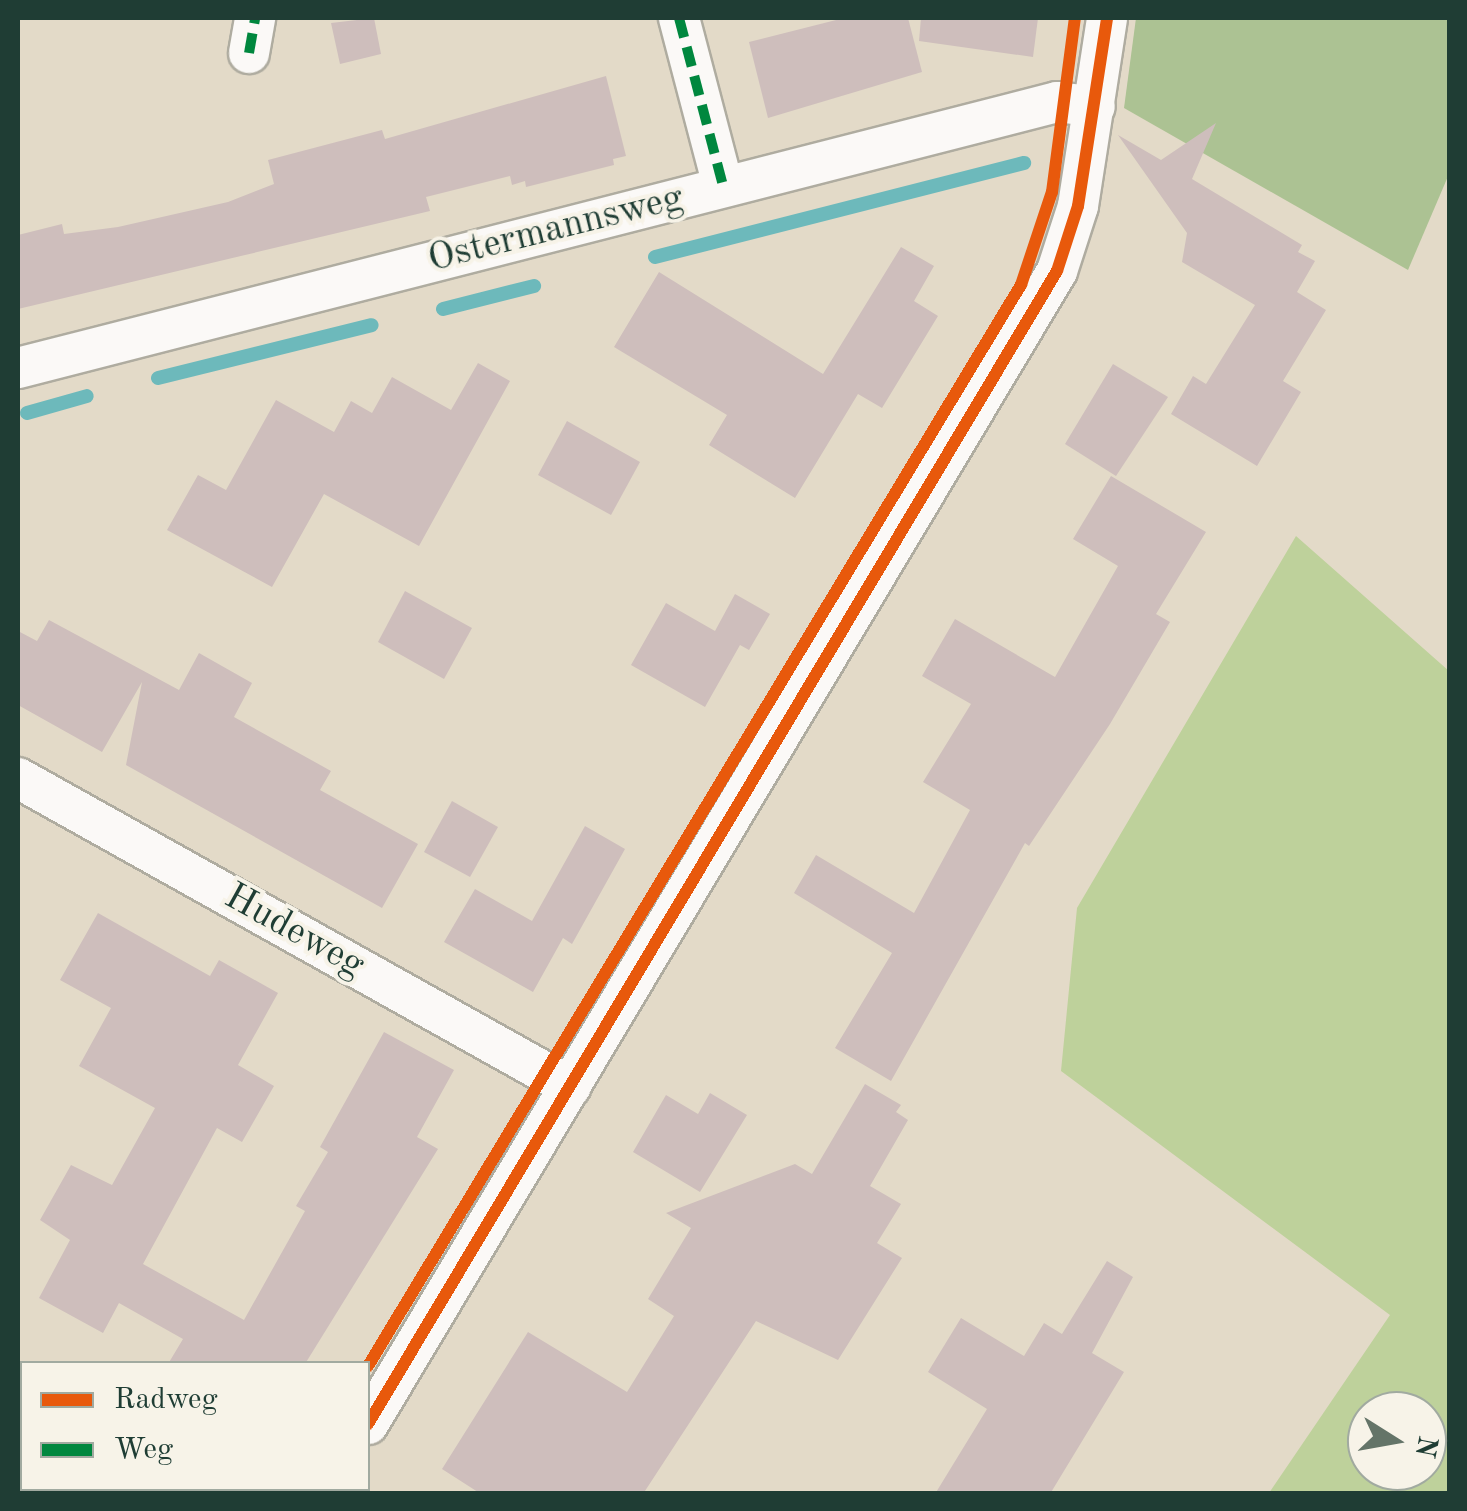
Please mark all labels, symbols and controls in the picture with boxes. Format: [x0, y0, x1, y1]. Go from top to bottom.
street label: Ostermannsweg [424, 176, 688, 284]
street label: Hudeweg [216, 875, 372, 989]
legend [20, 1361, 370, 1491]
text: Radweg [114, 1385, 218, 1415]
north arrow [1347, 1391, 1447, 1491]
text: N [1409, 1433, 1440, 1460]
text: Weg [114, 1435, 173, 1465]

